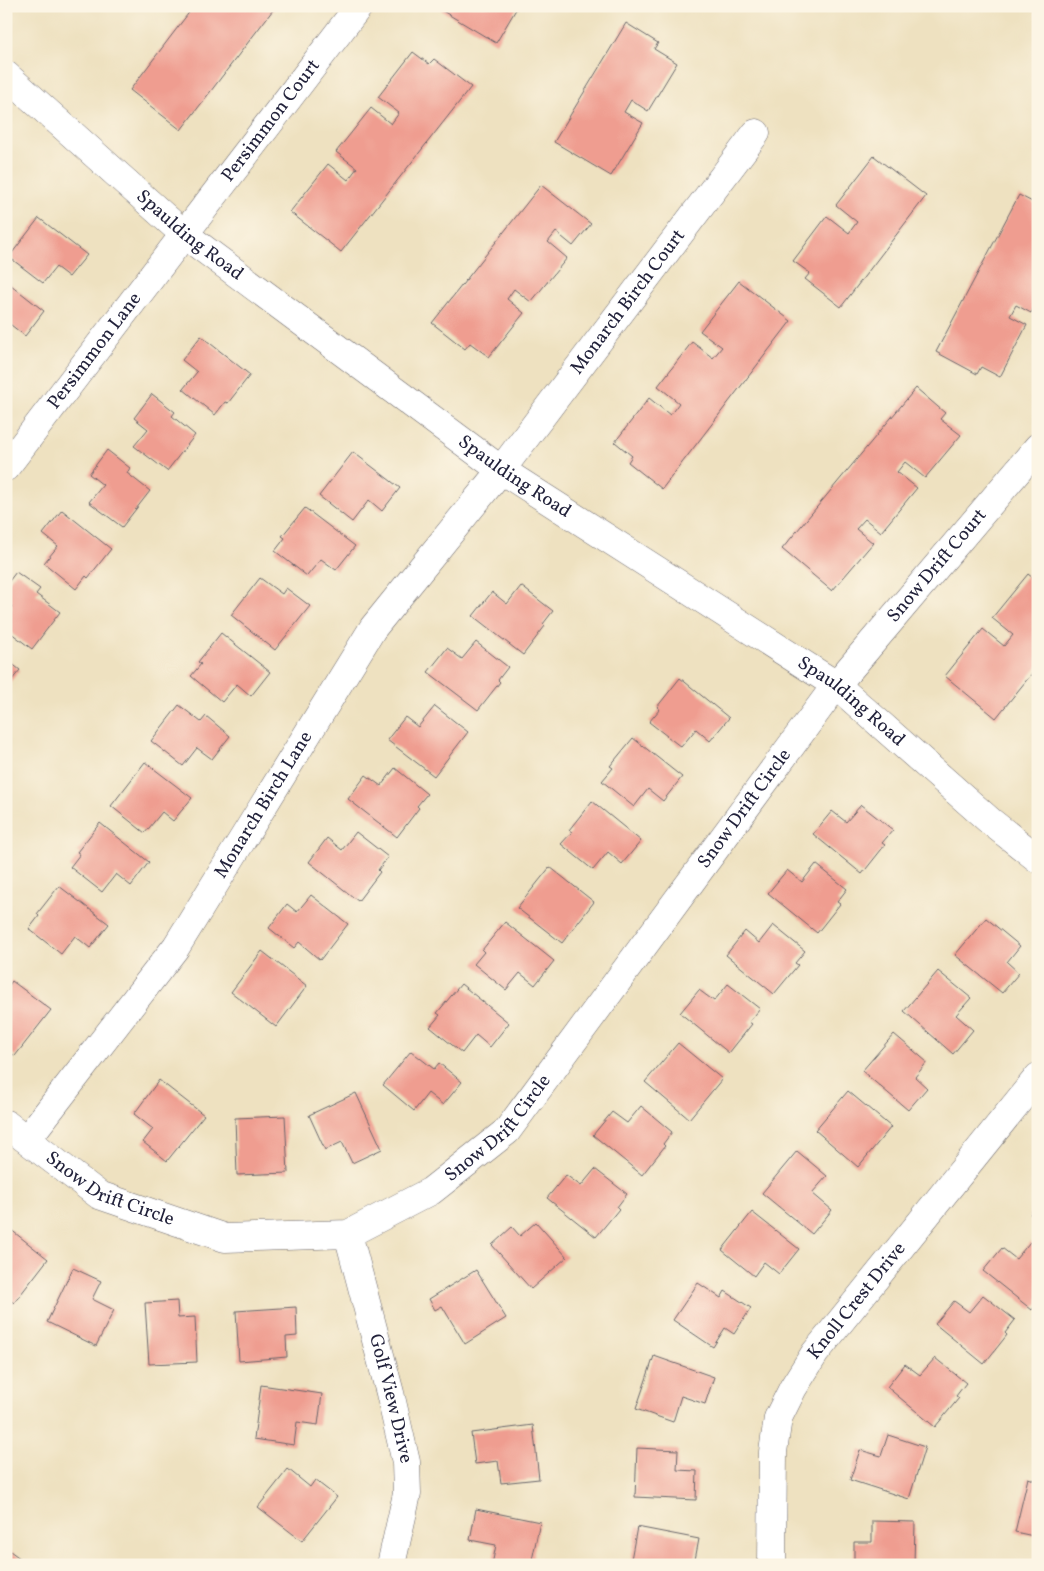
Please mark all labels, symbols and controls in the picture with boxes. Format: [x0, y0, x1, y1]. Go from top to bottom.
street label: Persimmon Court [216, 54, 327, 188]
street label: Spaulding Road [130, 184, 249, 287]
street label: Monarch Birch Court [565, 224, 692, 380]
street label: Persimmon Lane [42, 287, 148, 415]
street label: Spaulding Road [453, 429, 576, 525]
street label: Snow Drift Court [881, 503, 993, 628]
street label: Spaulding Road [792, 650, 910, 753]
street label: Monarch Birch Lane [208, 726, 319, 883]
street label: Snow Drift Circle [692, 743, 798, 874]
street label: Snow Drift Circle [439, 1069, 557, 1188]
street label: Snow Drift Circle [40, 1146, 178, 1233]
street label: Knoll Crest Drive [802, 1237, 912, 1365]
street label: Golf View Drive [362, 1331, 419, 1466]

